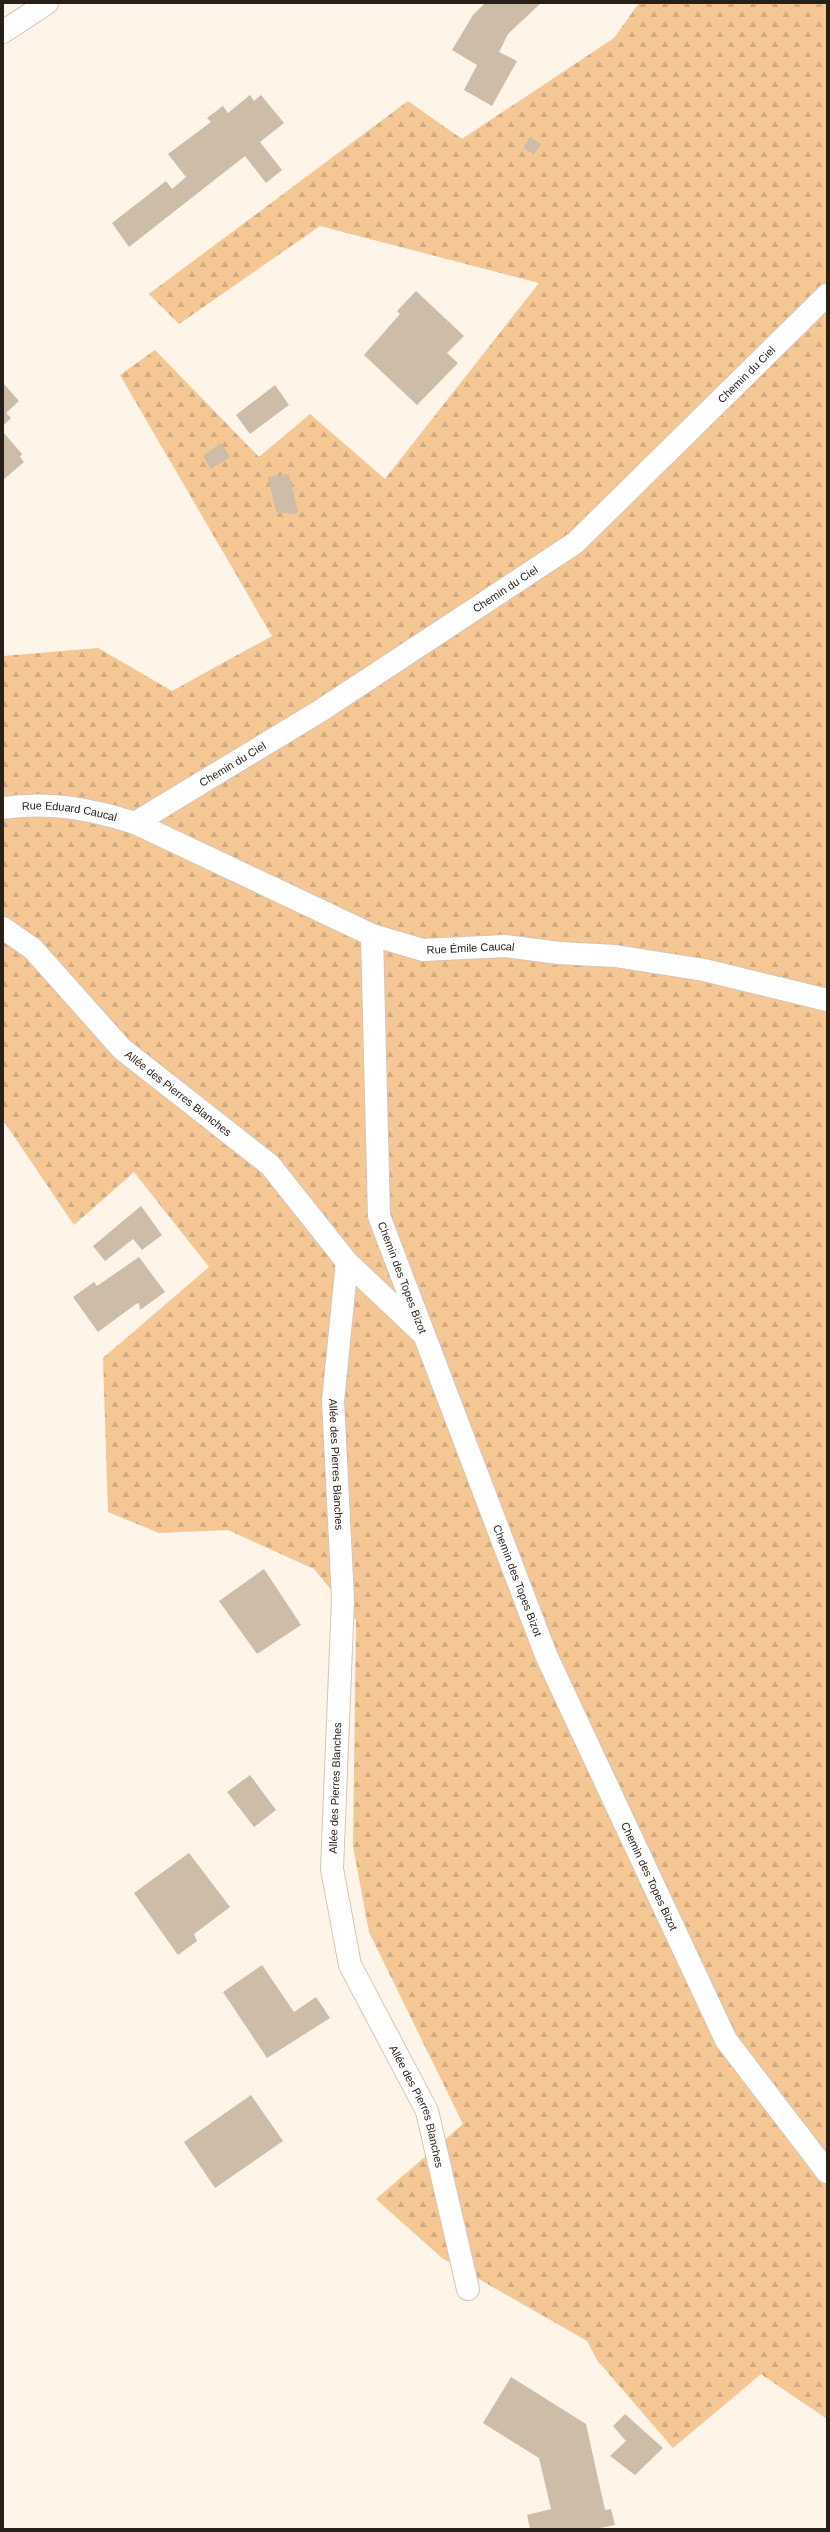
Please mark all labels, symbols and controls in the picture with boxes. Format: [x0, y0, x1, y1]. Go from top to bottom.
street label: Chemin du Ciel [715, 344, 777, 405]
street label: Chemin du Ciel [470, 563, 540, 615]
street label: Chemin du Ciel [197, 739, 268, 789]
street label: Rue Eduard Caucal [22, 799, 118, 823]
street label: Rue Émile Caucal [426, 940, 515, 956]
street label: Allée des Pierres Blanches [123, 1048, 234, 1139]
street label: Chemin des Topes Bizot [376, 1220, 429, 1335]
street label: Allée des Pierres Blanches [327, 1398, 346, 1531]
street label: Chemin des Topes Bizot [491, 1523, 544, 1638]
street label: Allée des Pierres Blanches [327, 1722, 343, 1854]
street label: Chemin des Topes Bizot [619, 1820, 680, 1932]
street label: Allée des Pierres Blanches [387, 2043, 446, 2169]

